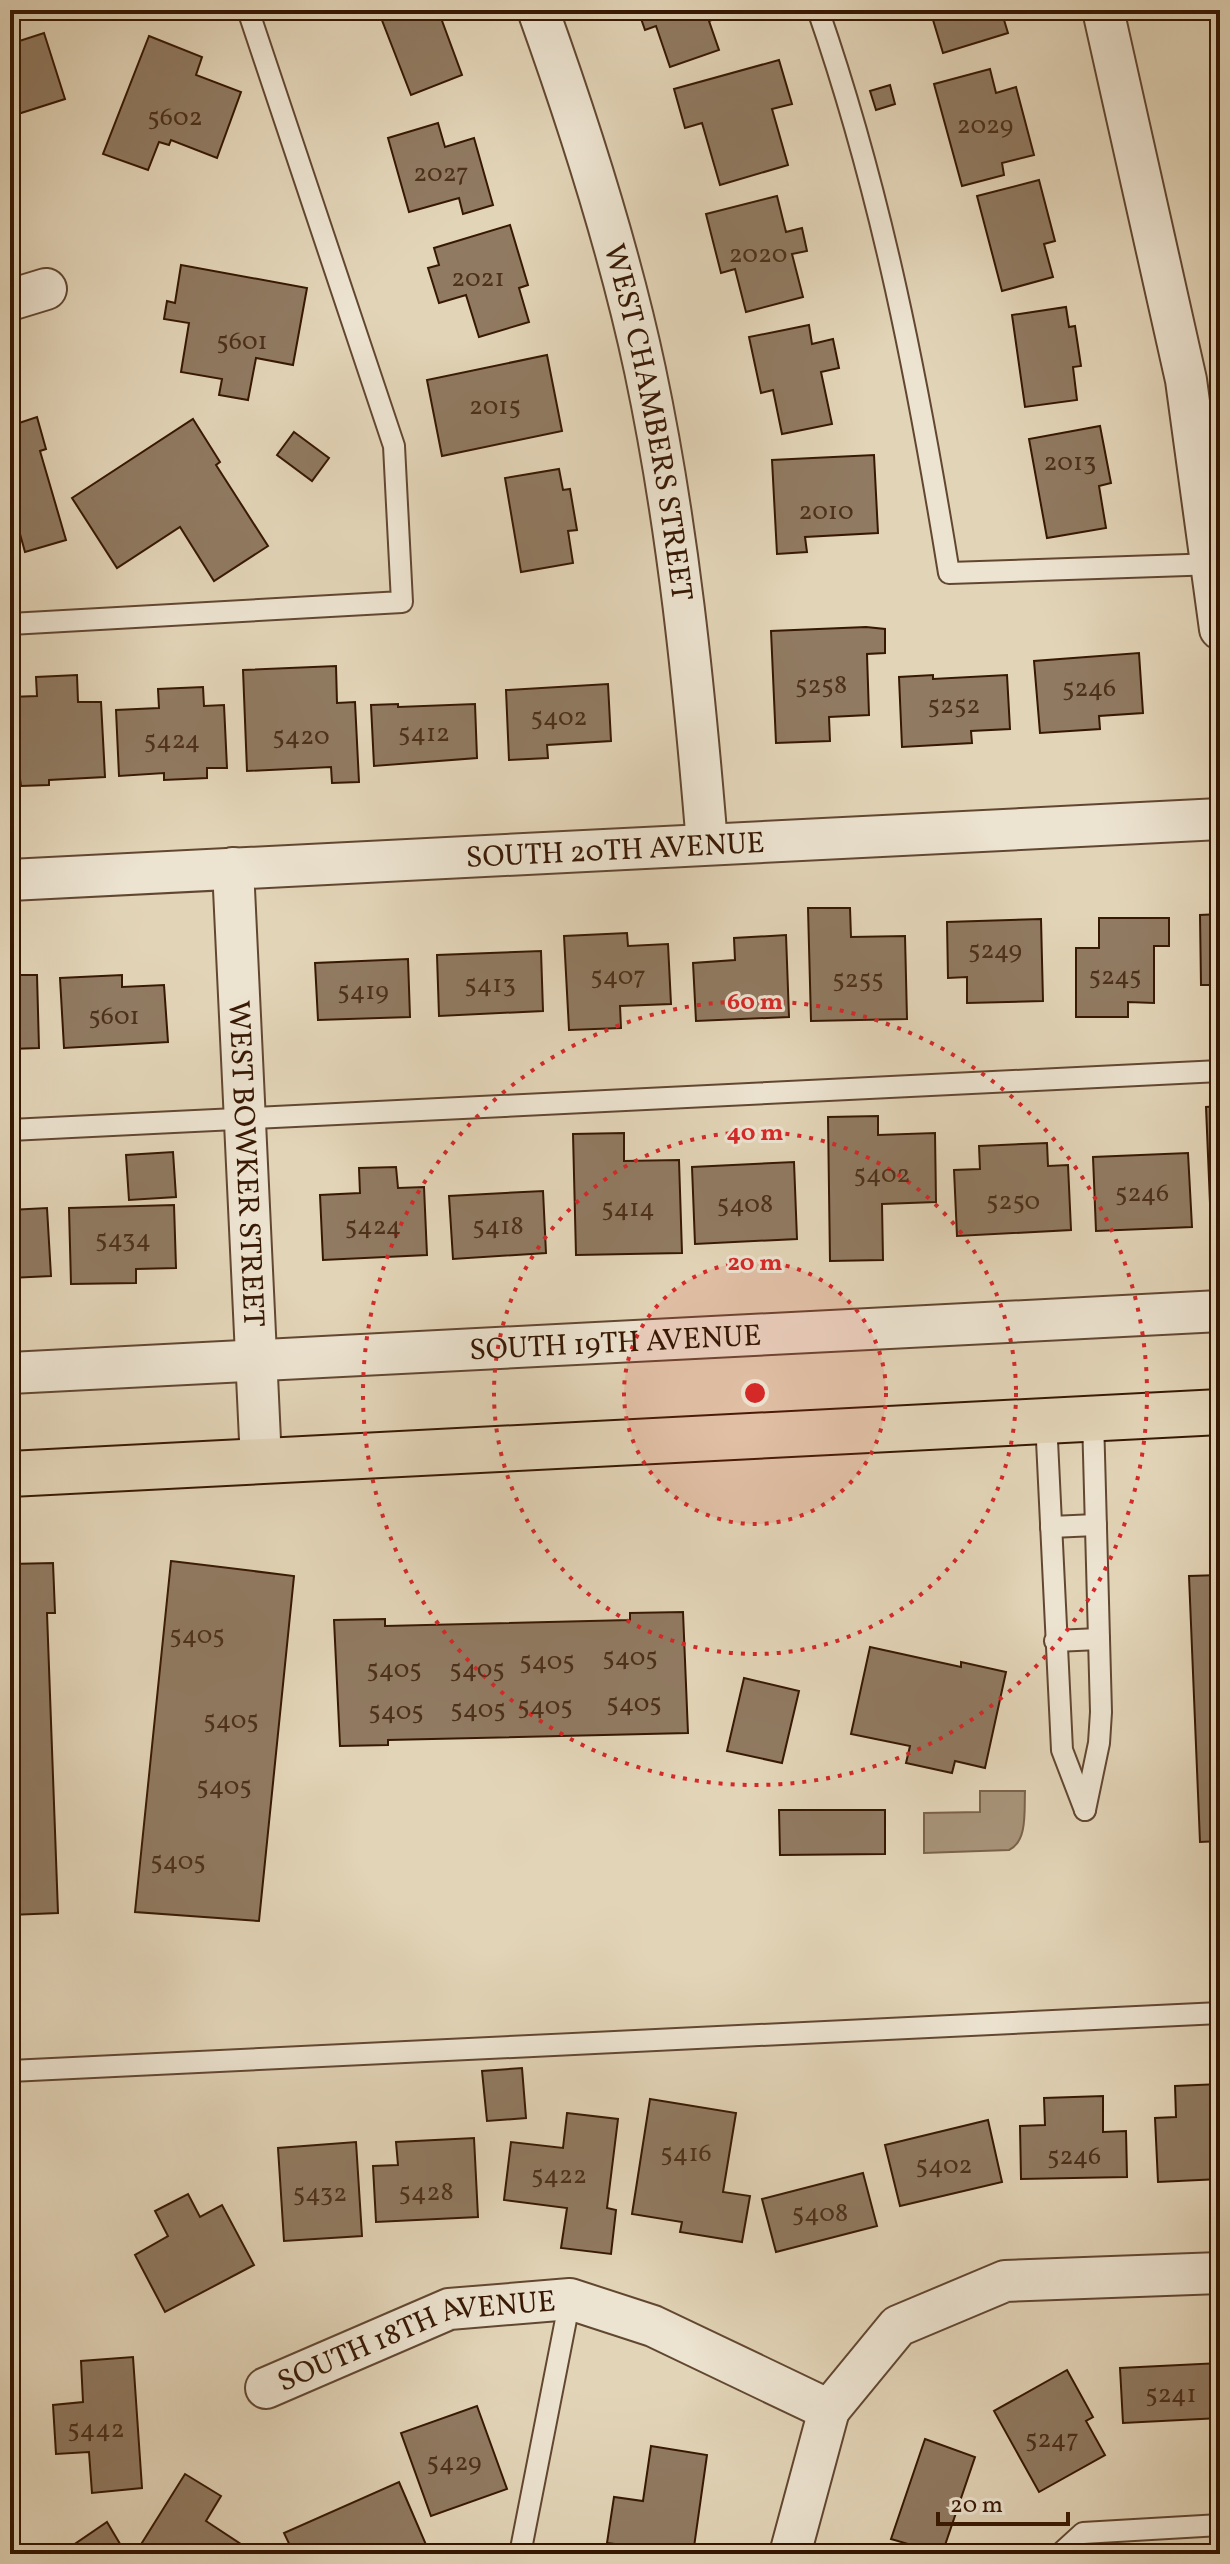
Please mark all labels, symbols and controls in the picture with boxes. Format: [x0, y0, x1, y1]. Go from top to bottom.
house number: 5602 [147, 100, 203, 136]
house number: 2029 [957, 108, 1013, 144]
house number: 2027 [413, 156, 469, 192]
house number: 2020 [729, 237, 787, 273]
street label: WEST CHAMBERS STREET [592, 239, 702, 603]
house number: 2021 [451, 261, 505, 297]
house number: 5601 [216, 324, 268, 360]
house number: 2015 [469, 389, 521, 425]
house number: 2013 [1044, 445, 1096, 481]
house number: 2010 [798, 494, 854, 530]
house number: 5258 [795, 668, 847, 704]
house number: 5246 [1062, 671, 1116, 707]
house number: 5252 [928, 688, 980, 724]
house number: 5402 [530, 700, 588, 736]
house number: 5412 [398, 716, 450, 752]
house number: 5420 [272, 719, 330, 755]
house number: 5424 [144, 723, 200, 759]
street label: SOUTH 20TH AVENUE [465, 823, 766, 880]
house number: 5249 [968, 933, 1022, 969]
house number: 5407 [590, 959, 646, 995]
house number: 5245 [1089, 959, 1141, 995]
house number: 5255 [832, 962, 884, 998]
house number: 5413 [464, 967, 516, 1003]
house number: 5419 [337, 974, 389, 1010]
text: 60 m [727, 986, 783, 1020]
house number: 5601 [88, 999, 140, 1035]
street label: WEST BOWKER STREET [216, 999, 274, 1328]
text: 40 m [727, 1117, 783, 1151]
house number: 5402 [853, 1157, 911, 1193]
house number: 5246 [1115, 1176, 1169, 1212]
house number: 5250 [986, 1184, 1040, 1220]
house number: 5408 [717, 1187, 773, 1223]
house number: 5414 [601, 1191, 655, 1227]
house number: 5424 [345, 1209, 401, 1245]
house number: 5418 [472, 1209, 524, 1245]
house number: 5434 [95, 1222, 151, 1258]
text: 20 m [727, 1247, 783, 1281]
street label: SOUTH 19TH AVENUE [468, 1316, 762, 1372]
centre of rings [741, 1379, 769, 1407]
house number: 5405 [169, 1618, 225, 1654]
house number: 5405 [602, 1640, 658, 1676]
house number: 5405 [519, 1644, 575, 1680]
house number: 5405 [366, 1652, 422, 1688]
house number: 5405 [449, 1652, 505, 1688]
house number: 5405 [606, 1686, 662, 1722]
house number: 5405 [517, 1689, 573, 1725]
house number: 5405 [450, 1692, 506, 1728]
house number: 5405 [368, 1694, 424, 1730]
house number: 5405 [203, 1703, 259, 1739]
house number: 5405 [196, 1769, 252, 1805]
house number: 5405 [150, 1844, 206, 1880]
house number: 5416 [660, 2136, 712, 2172]
house number: 5246 [1047, 2139, 1101, 2175]
house number: 5402 [915, 2148, 973, 2184]
house number: 5422 [531, 2158, 587, 2194]
house number: 5428 [398, 2175, 454, 2211]
house number: 5432 [293, 2176, 347, 2212]
house number: 5408 [792, 2196, 848, 2232]
street label: SOUTH 18TH AVENUE [271, 2281, 557, 2404]
house number: 5241 [1145, 2377, 1197, 2413]
house number: 5442 [67, 2412, 125, 2448]
house number: 5247 [1025, 2422, 1079, 2458]
house number: 5429 [426, 2445, 482, 2481]
scale bar [938, 2476, 1068, 2526]
text: 20 m [950, 2489, 1003, 2523]

